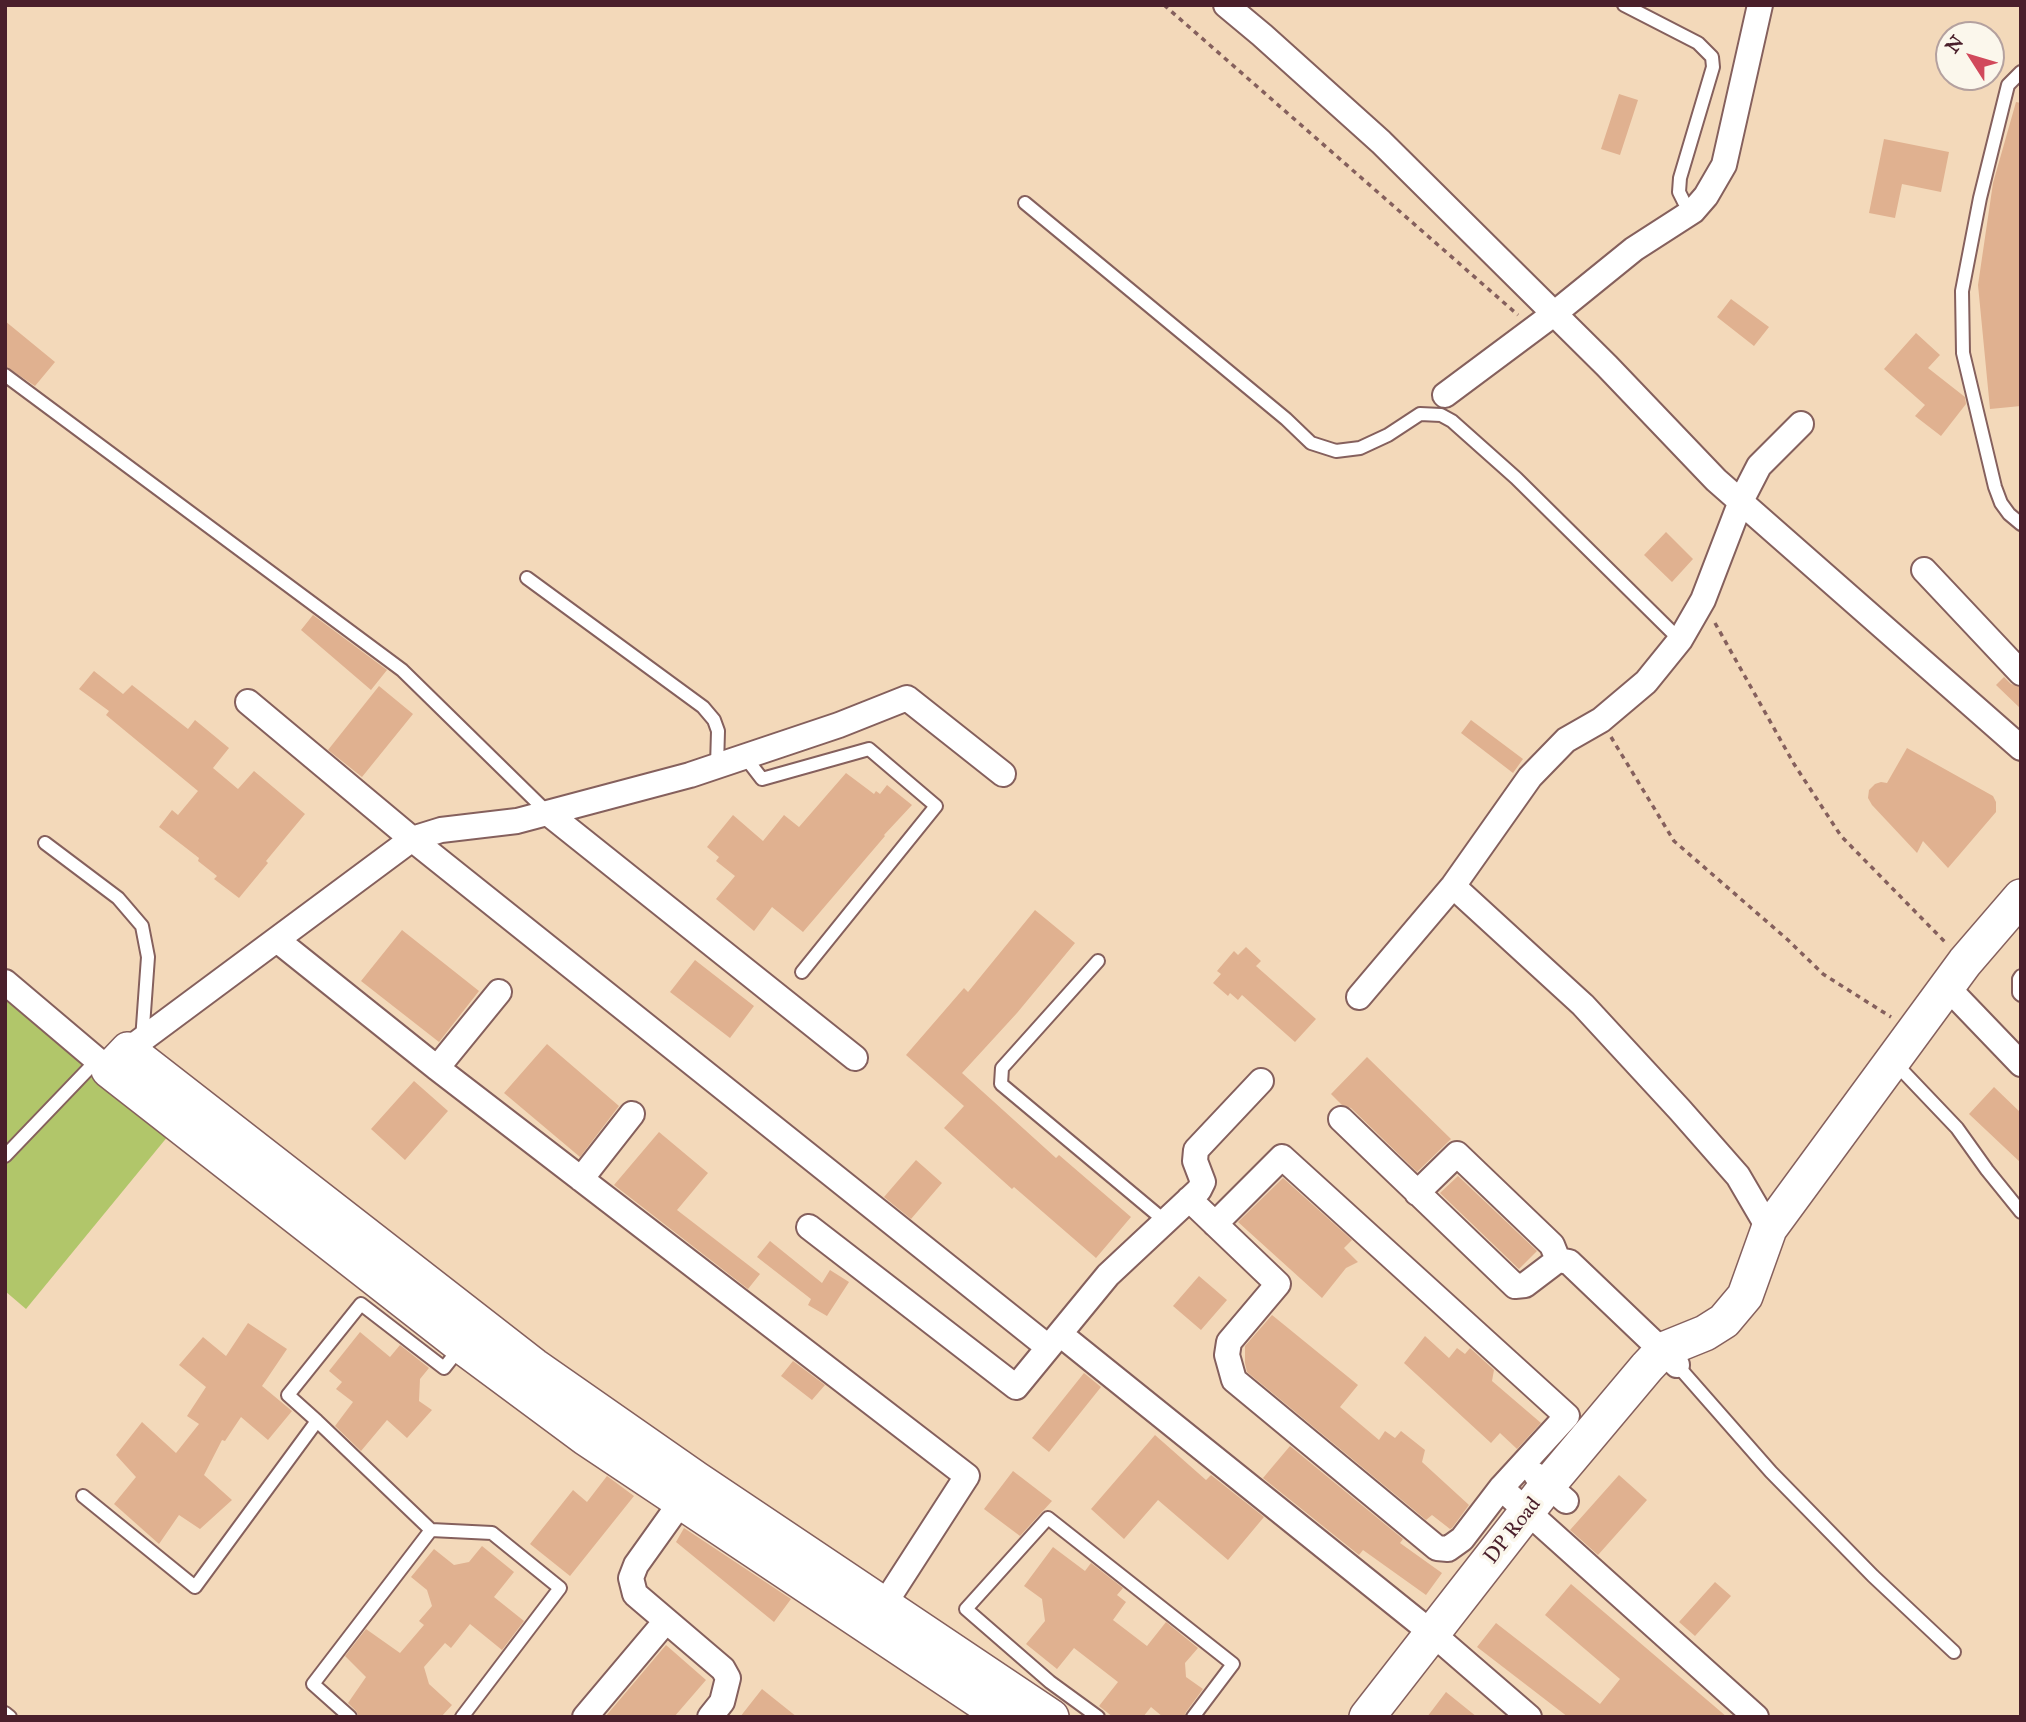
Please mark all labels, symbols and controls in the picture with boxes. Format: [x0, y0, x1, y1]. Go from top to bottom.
north arrow [1935, 21, 2005, 91]
text: N [1940, 31, 1968, 58]
street label: DP Road [1479, 1493, 1547, 1569]

